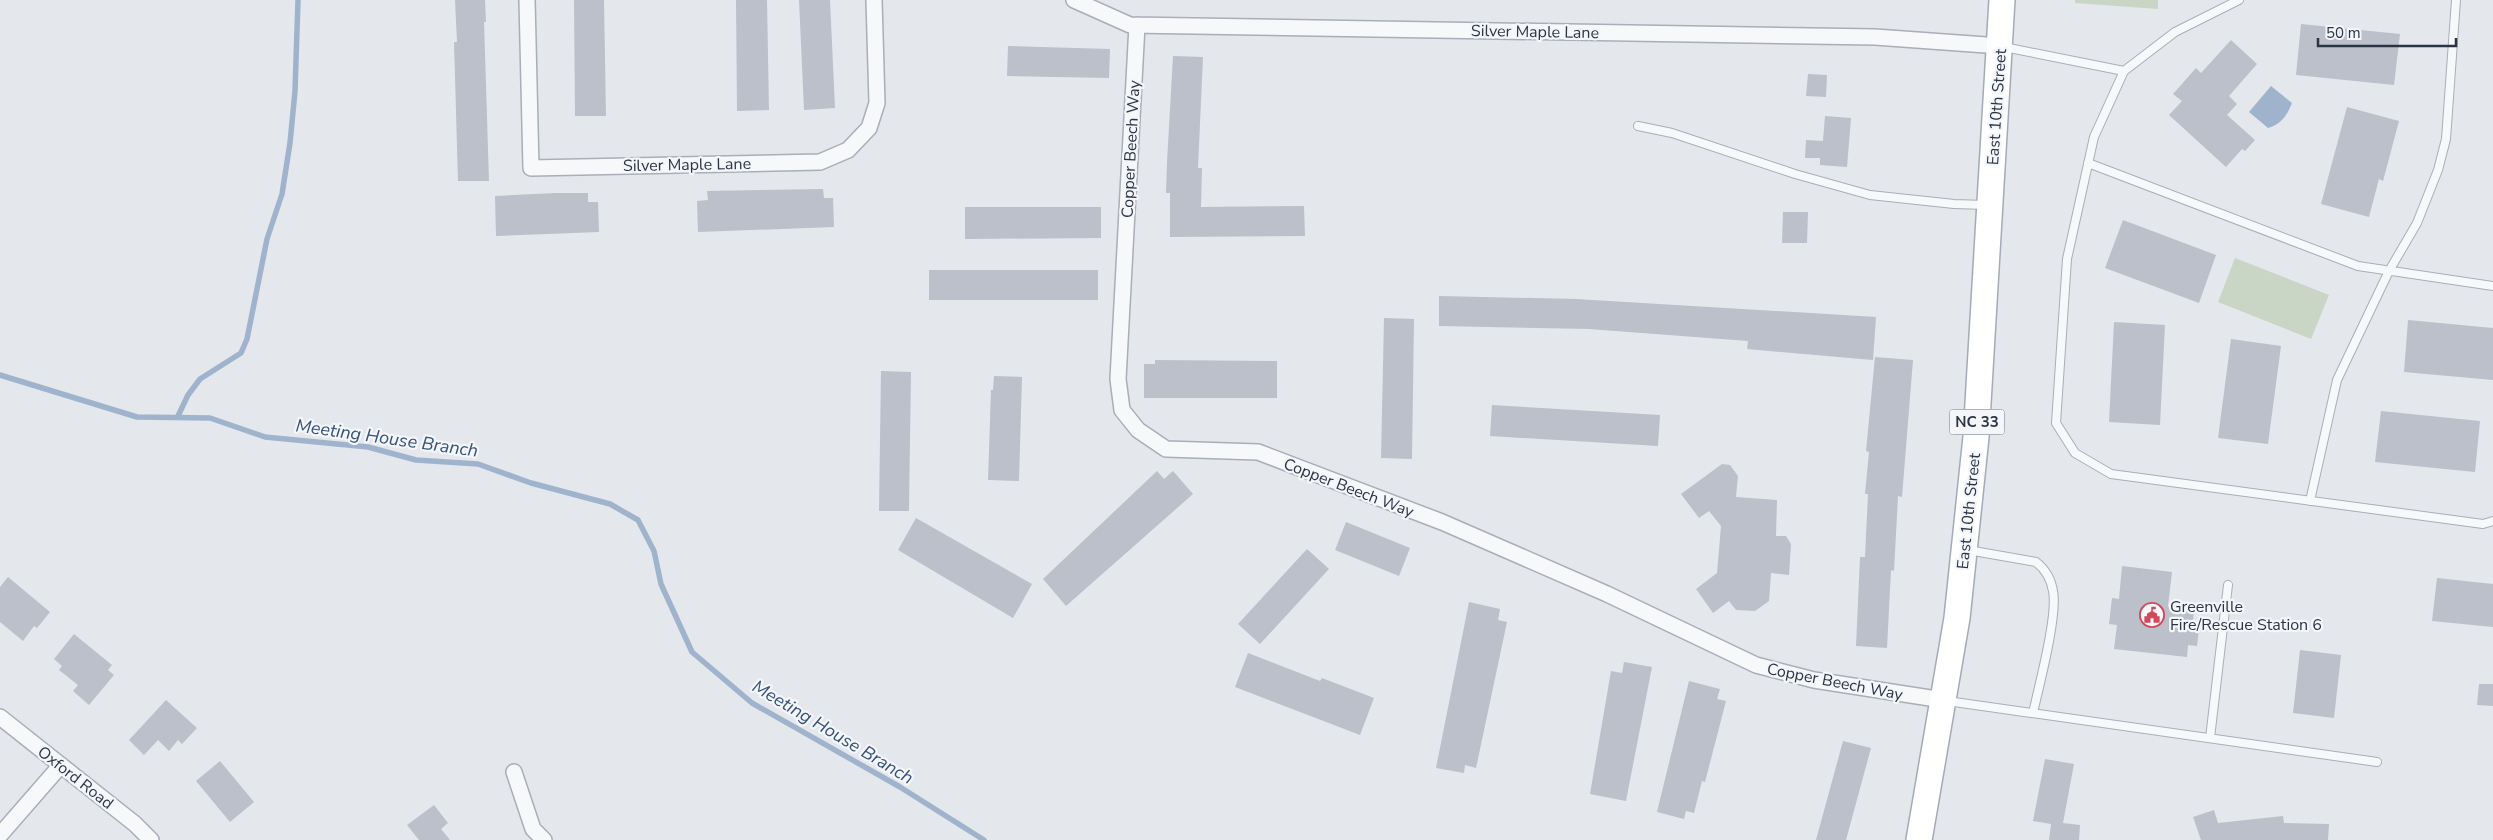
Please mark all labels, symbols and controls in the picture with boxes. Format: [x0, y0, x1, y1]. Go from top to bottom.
scale bar [2318, 15, 2456, 47]
street label: Silver Maple Lane [1471, 20, 1599, 44]
text: 50 m [2326, 23, 2361, 43]
street label: East 10th Street [1982, 48, 2012, 166]
street label: Copper Beech Way [1116, 79, 1146, 218]
street label: Silver Maple Lane [623, 153, 751, 177]
road number: NC 33 [1950, 410, 2004, 434]
water label: Meeting House Branch [294, 413, 480, 463]
street label: East 10th Street [1952, 452, 1986, 570]
street label: Copper Beech Way [1280, 453, 1418, 523]
place label: Greenville Fire/Rescue Station 6 [2170, 596, 2322, 636]
public building icon: Greenville Fire/Rescue Station 6 [2139, 602, 2165, 628]
street label: Copper Beech Way [1765, 658, 1905, 706]
water label: Meeting House Branch [748, 674, 918, 790]
street label: Oxford Road [33, 741, 118, 814]

